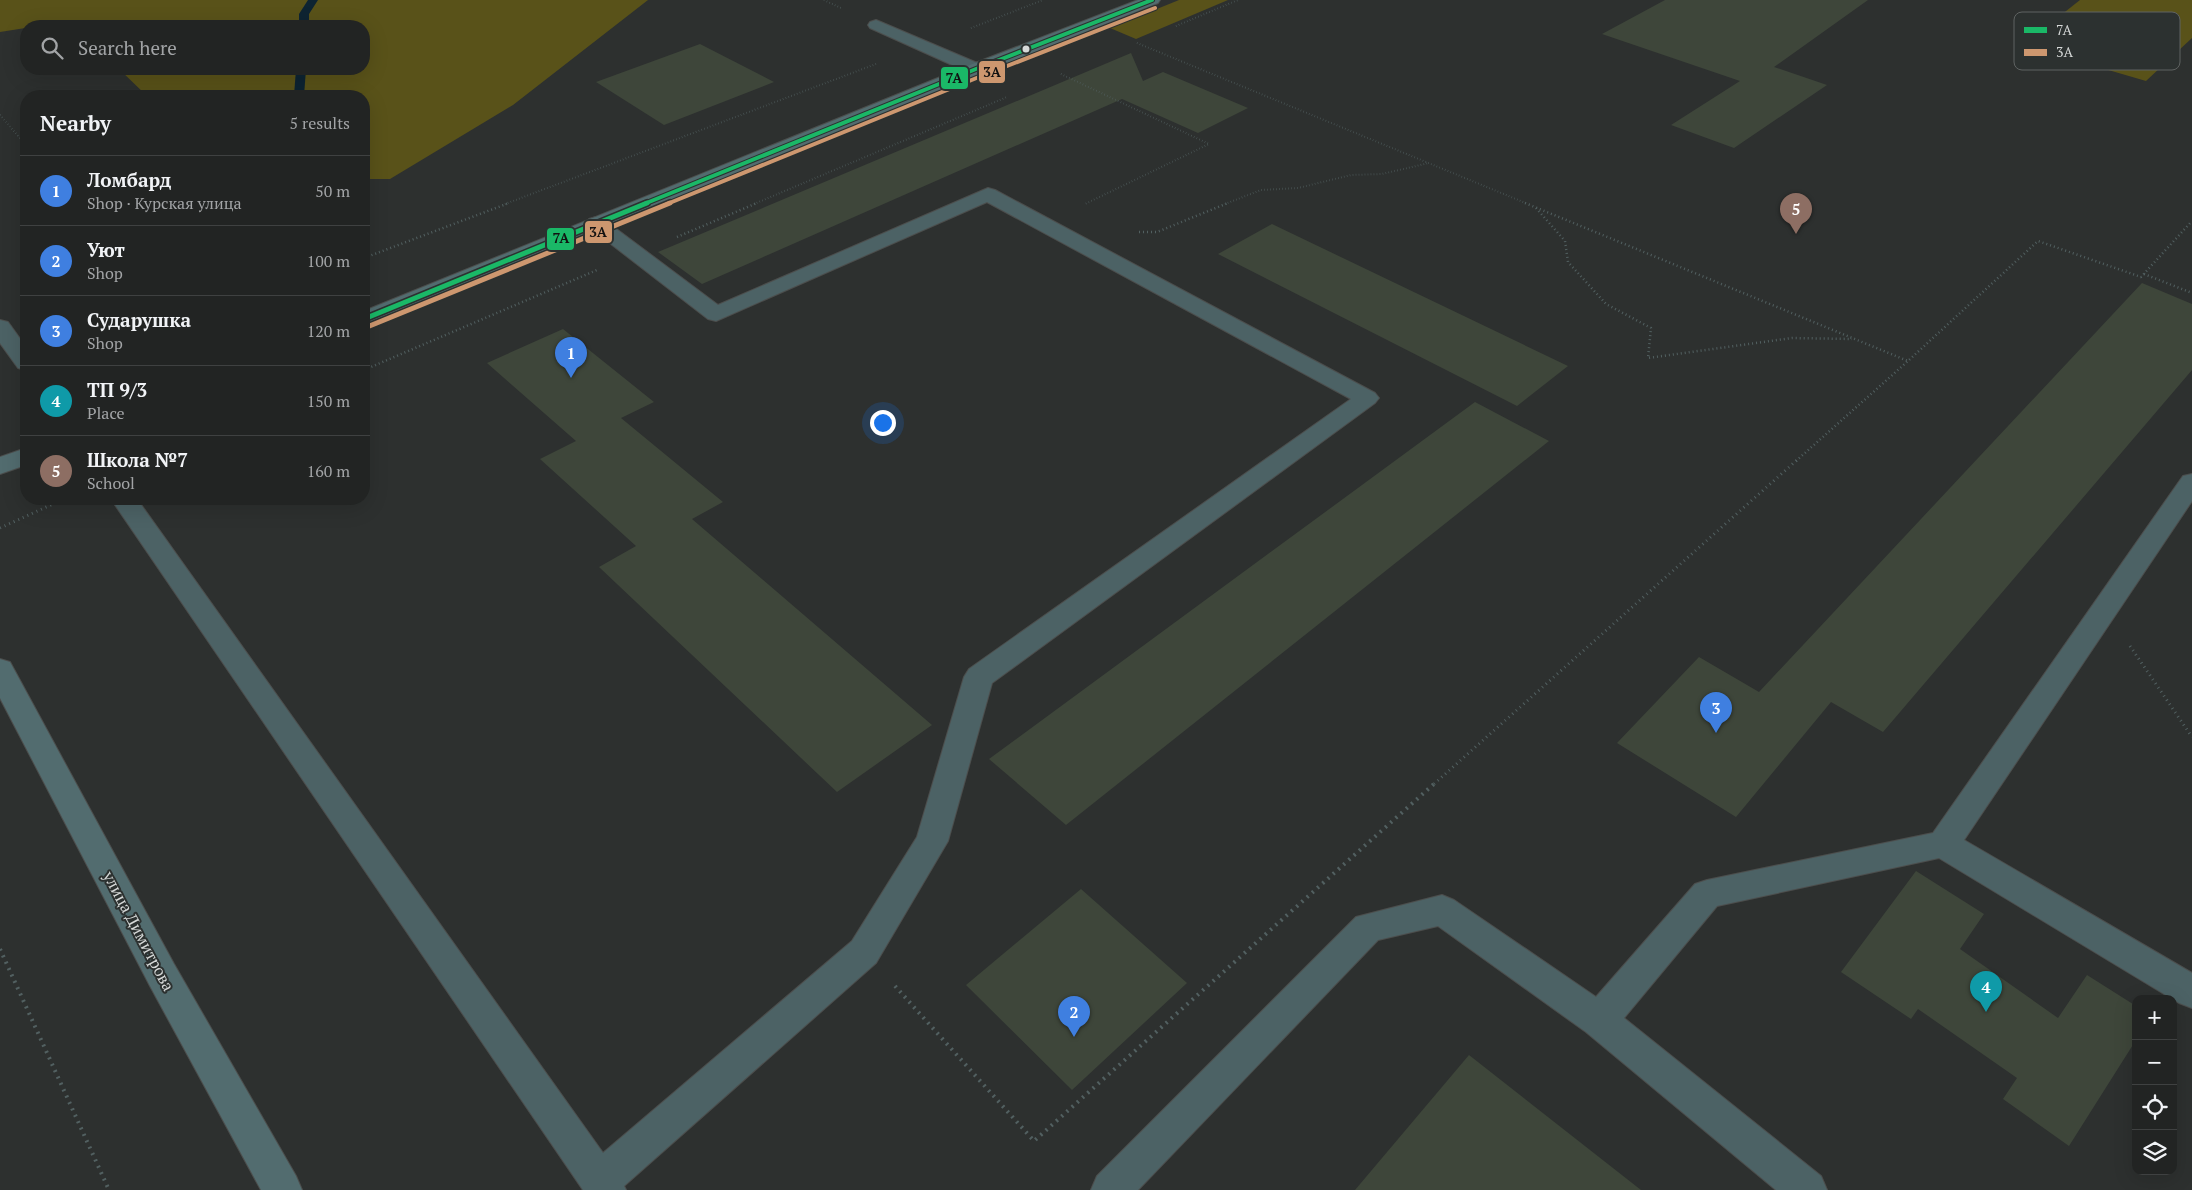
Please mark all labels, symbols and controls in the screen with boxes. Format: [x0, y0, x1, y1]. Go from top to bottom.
legend [2014, 12, 2180, 70]
search box [20, 20, 370, 75]
text: 7А [2056, 20, 2072, 39]
icon: search [38, 34, 66, 62]
text: Search here [78, 35, 177, 60]
text: 3А [2056, 42, 2073, 61]
unlabelled marker [1021, 44, 1031, 54]
line badge: 3А [978, 60, 1006, 84]
text: 3А [983, 62, 1002, 81]
line badge: 7А [940, 66, 969, 90]
text: 7А [946, 68, 963, 87]
text: Nearby [40, 109, 111, 137]
text: 5 results [290, 112, 350, 134]
text: Ломбард [87, 167, 171, 192]
text: 1 [51, 180, 61, 202]
text: 50 m [315, 180, 350, 202]
text: Shop · Курская улица [87, 192, 242, 214]
pin: 5 [1780, 193, 1812, 234]
line badge: 3А [584, 220, 613, 244]
text: 3А [589, 222, 608, 241]
line badge: 7А [546, 227, 575, 251]
text: 7А [553, 228, 570, 247]
text: Уют [87, 237, 125, 262]
text: 2 [51, 250, 61, 272]
text: 100 m [307, 250, 350, 272]
text: Shop [87, 262, 123, 284]
text: Сударушка [87, 307, 191, 332]
text: 3 [51, 320, 61, 342]
text: 120 m [307, 320, 350, 342]
text: Shop [87, 332, 123, 354]
pin: 1 [555, 337, 587, 378]
text: ТП 9/3 [87, 377, 147, 402]
text: 4 [51, 390, 61, 412]
text: 150 m [307, 390, 350, 412]
text: Place [87, 402, 125, 424]
your location [870, 410, 896, 436]
text: Школа №7 [87, 447, 188, 472]
text: 5 [51, 460, 61, 482]
text: 160 m [307, 460, 350, 482]
text: School [87, 472, 135, 494]
pin: 3 [1700, 692, 1732, 733]
street label: улица Димитрова [98, 866, 180, 995]
pin: 4 [1970, 971, 2002, 1012]
map controls [2132, 995, 2177, 1175]
button: + [2132, 995, 2177, 1040]
pin: 2 [1058, 996, 1090, 1037]
button: − [2132, 1040, 2177, 1085]
button: locate [2132, 1085, 2177, 1130]
button: layers [2132, 1130, 2177, 1175]

